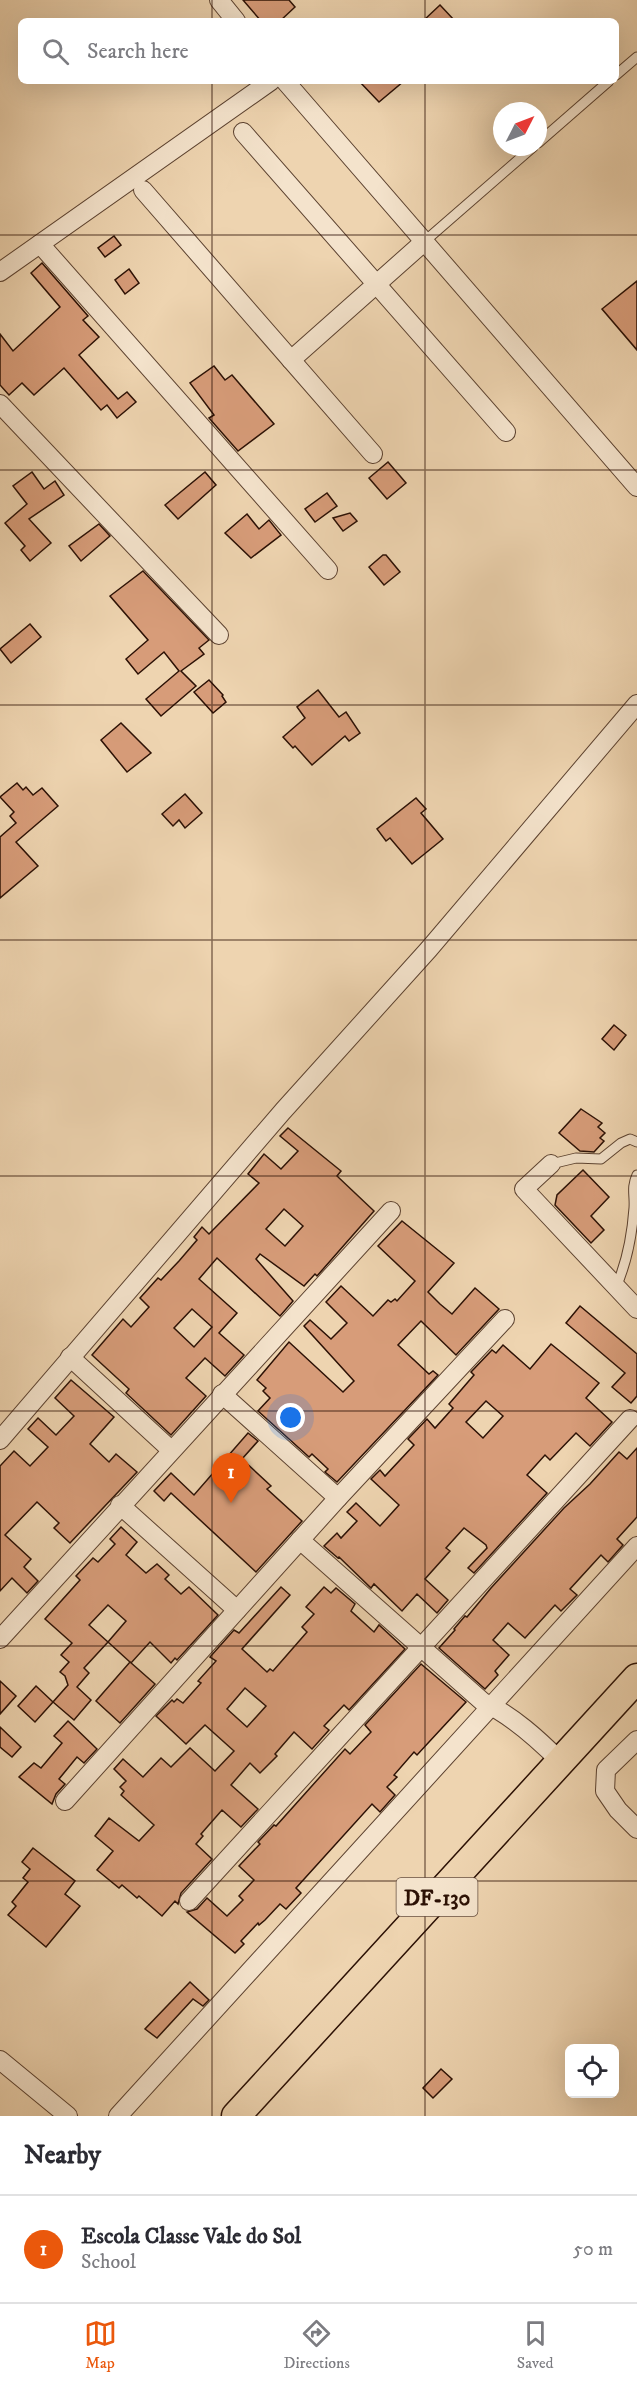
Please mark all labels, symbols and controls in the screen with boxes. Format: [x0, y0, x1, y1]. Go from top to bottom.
search box [18, 18, 619, 84]
icon: search [39, 35, 72, 68]
text: Search here [87, 38, 189, 65]
north arrow [493, 102, 547, 156]
your location [276, 1403, 305, 1432]
pin: 1 [212, 1454, 250, 1503]
road number: DF-130 [396, 1878, 478, 1916]
map controls [565, 2044, 619, 2098]
button: locate [565, 2044, 619, 2098]
text: Nearby [24, 2139, 101, 2172]
text: Escola Classe Vale do Sol [81, 2223, 301, 2250]
text: 1 [40, 2237, 47, 2262]
text: 50 m [573, 2237, 613, 2262]
text: School [81, 2250, 136, 2275]
tab: Map [84, 2317, 117, 2373]
tab: Directions [284, 2317, 350, 2373]
tab: Saved [517, 2317, 554, 2373]

